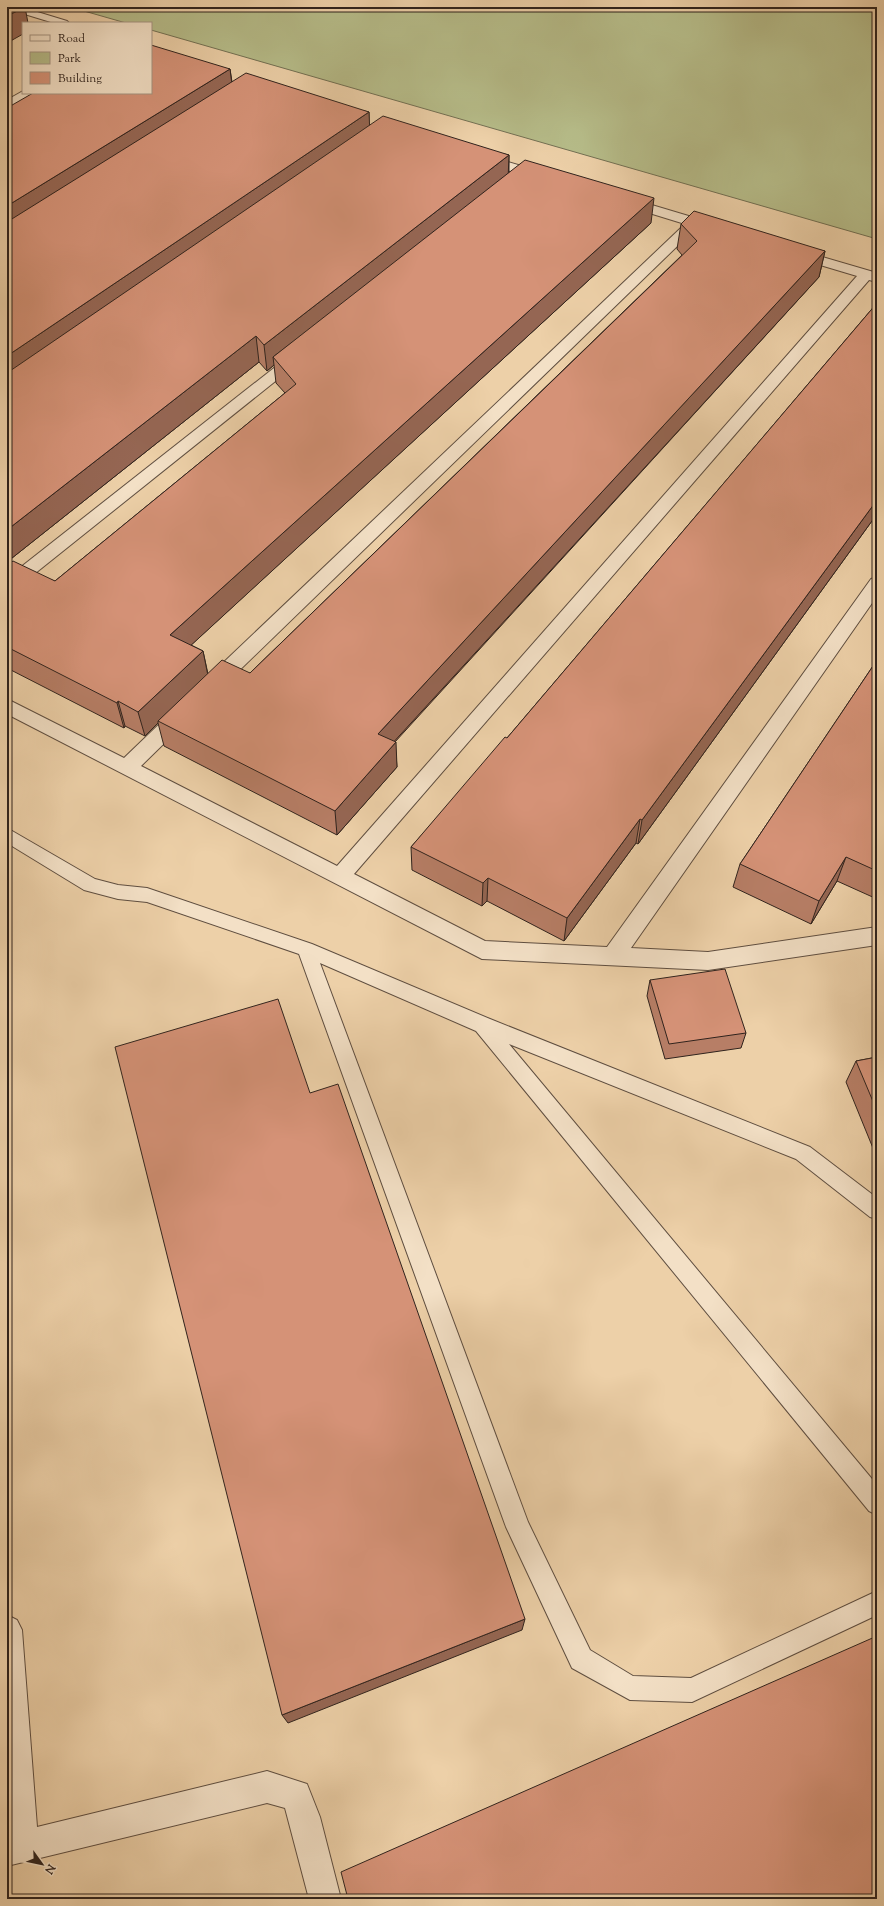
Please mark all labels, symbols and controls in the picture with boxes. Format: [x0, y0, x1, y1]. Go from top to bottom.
legend [22, 22, 152, 94]
text: Road [58, 30, 85, 48]
text: Park [58, 50, 81, 68]
text: Building [58, 70, 102, 88]
north arrow [22, 1844, 62, 1884]
text: N [40, 1860, 59, 1877]

